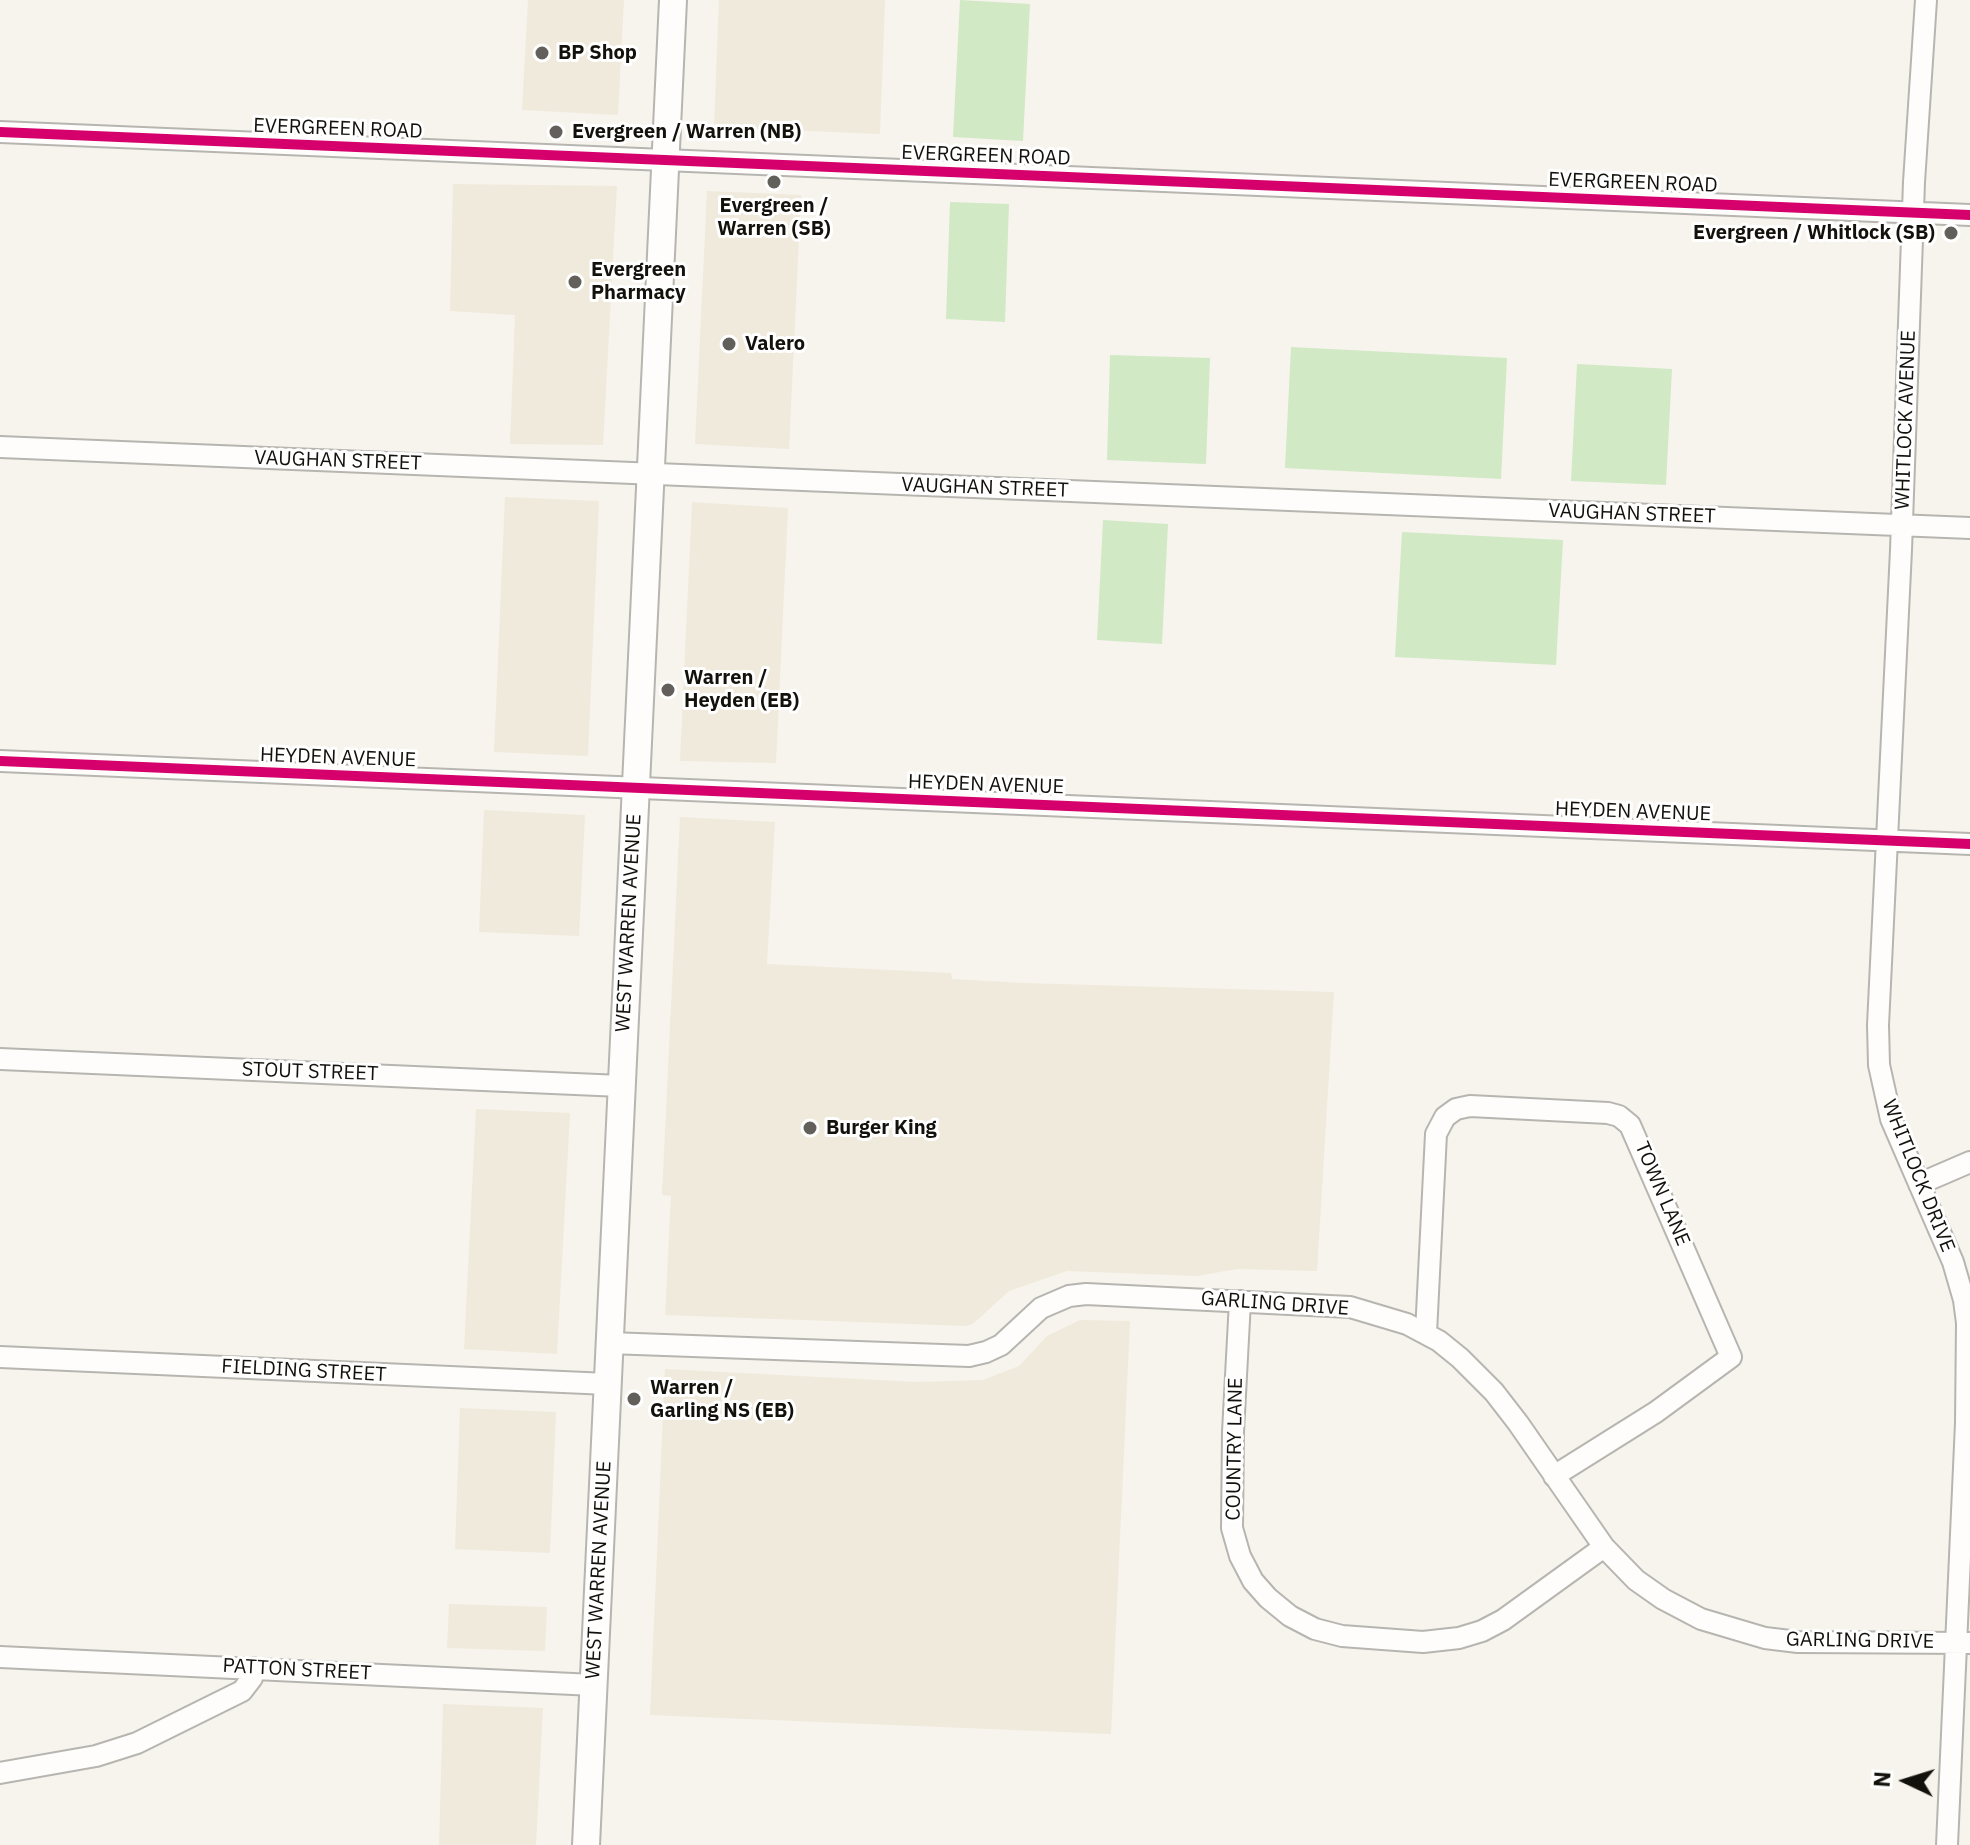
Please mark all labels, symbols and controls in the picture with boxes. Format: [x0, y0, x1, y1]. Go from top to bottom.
place label: BP Shop [558, 41, 637, 65]
marker: BP Shop [533, 44, 551, 62]
street label: EVERGREEN ROAD [253, 114, 423, 144]
place label: Evergreen / Warren (NB) [572, 120, 801, 144]
marker: Evergreen / Warren (NB) [547, 123, 565, 141]
street label: EVERGREEN ROAD [901, 141, 1071, 171]
street label: EVERGREEN ROAD [1548, 168, 1718, 198]
marker: Evergreen / Warren (SB) [765, 173, 783, 191]
place label: Evergreen / Warren (SB) [717, 194, 831, 241]
place label: Evergreen / Whitlock (SB) [1693, 221, 1935, 245]
marker: Evergreen / Whitlock (SB) [1942, 224, 1960, 242]
place label: Evergreen Pharmacy [591, 258, 686, 305]
marker: Evergreen Pharmacy [566, 273, 584, 291]
street label: WHITLOCK AVENUE [1891, 330, 1921, 510]
place label: Valero [745, 332, 805, 356]
marker: Valero [720, 335, 738, 353]
street label: VAUGHAN STREET [254, 446, 422, 476]
street label: VAUGHAN STREET [901, 473, 1069, 503]
street label: VAUGHAN STREET [1548, 499, 1716, 529]
place label: Warren / Heyden (EB) [684, 666, 799, 713]
marker: Warren / Heyden (EB) [659, 681, 677, 699]
street label: HEYDEN AVENUE [259, 743, 417, 773]
street label: HEYDEN AVENUE [907, 770, 1065, 800]
street label: HEYDEN AVENUE [1554, 797, 1712, 827]
street label: WEST WARREN AVENUE [611, 813, 647, 1033]
street label: STOUT STREET [241, 1058, 379, 1086]
street label: WHITLOCK DRIVE [1876, 1096, 1960, 1256]
place label: Burger King [826, 1116, 937, 1140]
marker: Burger King [801, 1119, 819, 1137]
street label: TOWN LANE [1629, 1138, 1695, 1250]
street label: GARLING DRIVE [1200, 1287, 1350, 1321]
street label: FIELDING STREET [221, 1355, 387, 1387]
place label: Warren / Garling NS (EB) [650, 1376, 794, 1423]
street label: COUNTRY LANE [1222, 1377, 1248, 1521]
marker: Warren / Garling NS (EB) [625, 1390, 643, 1408]
street label: WEST WARREN AVENUE [581, 1460, 617, 1680]
street label: GARLING DRIVE [1786, 1628, 1934, 1654]
street label: PATTON STREET [222, 1654, 372, 1686]
north arrow [1866, 1741, 1946, 1821]
text: N [1867, 1770, 1897, 1788]

